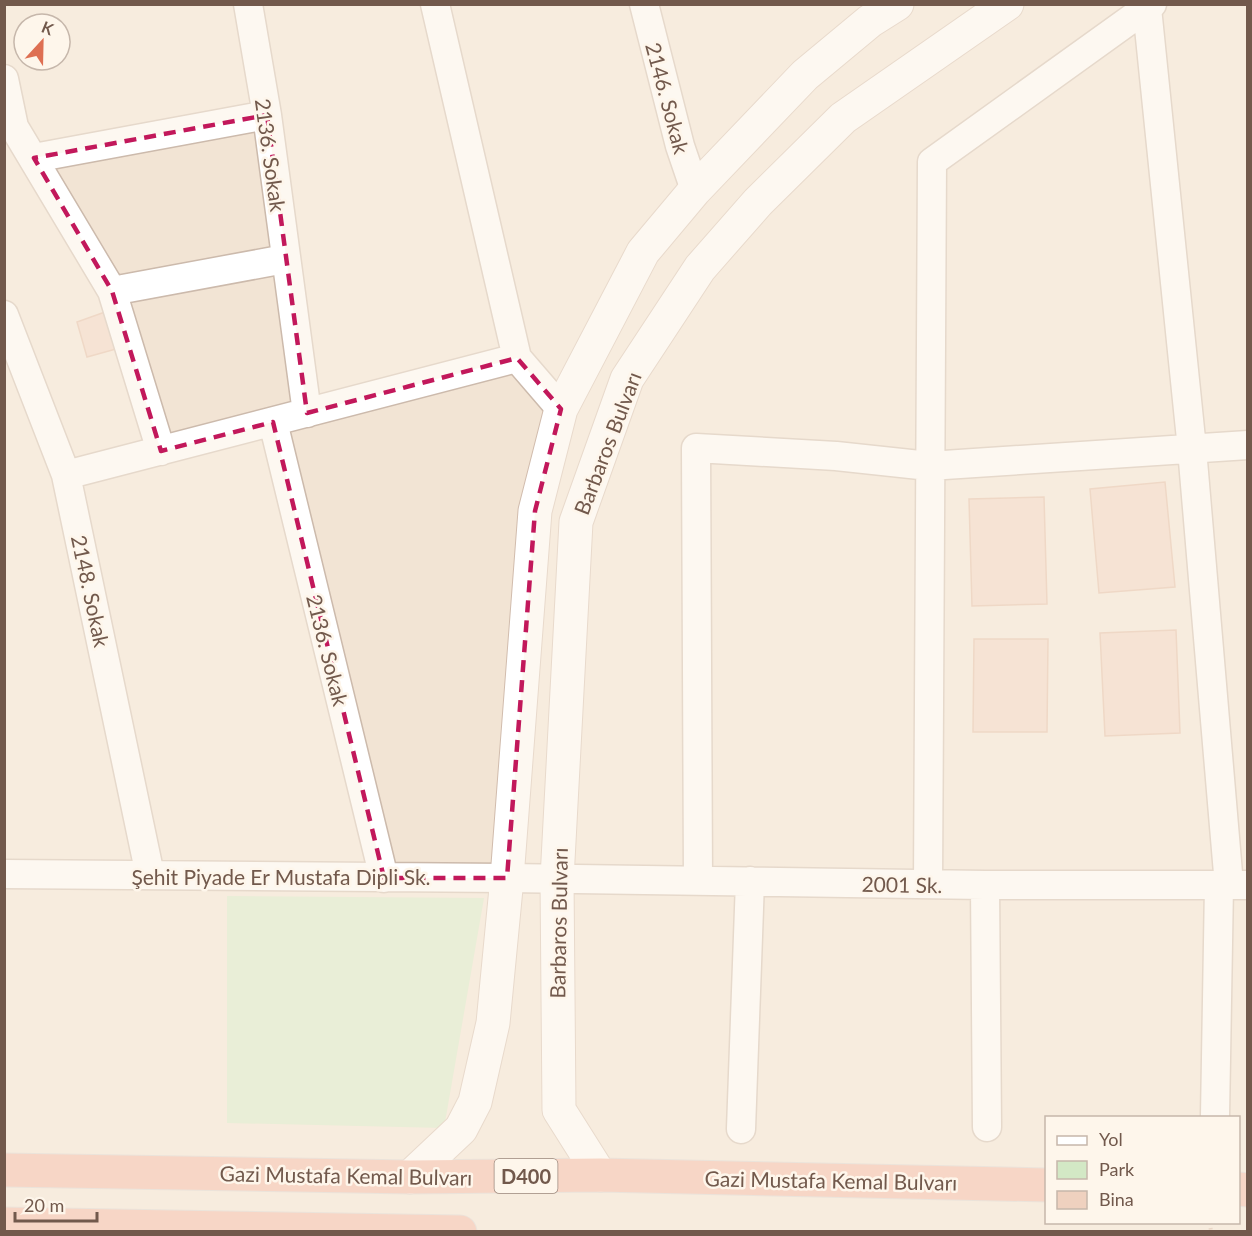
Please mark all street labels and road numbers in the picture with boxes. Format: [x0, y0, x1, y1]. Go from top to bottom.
street label: 2146. Sokak [641, 40, 695, 157]
street label: 2136. Sokak [251, 97, 291, 214]
street label: Barbaros Bulvarı [568, 368, 646, 518]
street label: 2148. Sokak [67, 533, 115, 650]
street label: 2136. Sokak [302, 592, 354, 709]
street label: Barbaros Bulvarı [544, 847, 572, 999]
street label: Şehit Piyade Er Mustafa Dipli Sk. [131, 864, 431, 889]
street label: 2001 Sk. [861, 871, 943, 897]
road number: D400 [494, 1159, 558, 1193]
street label: Gazi Mustafa Kemal Bulvarı [219, 1160, 473, 1190]
street label: Gazi Mustafa Kemal Bulvarı [704, 1165, 958, 1195]

